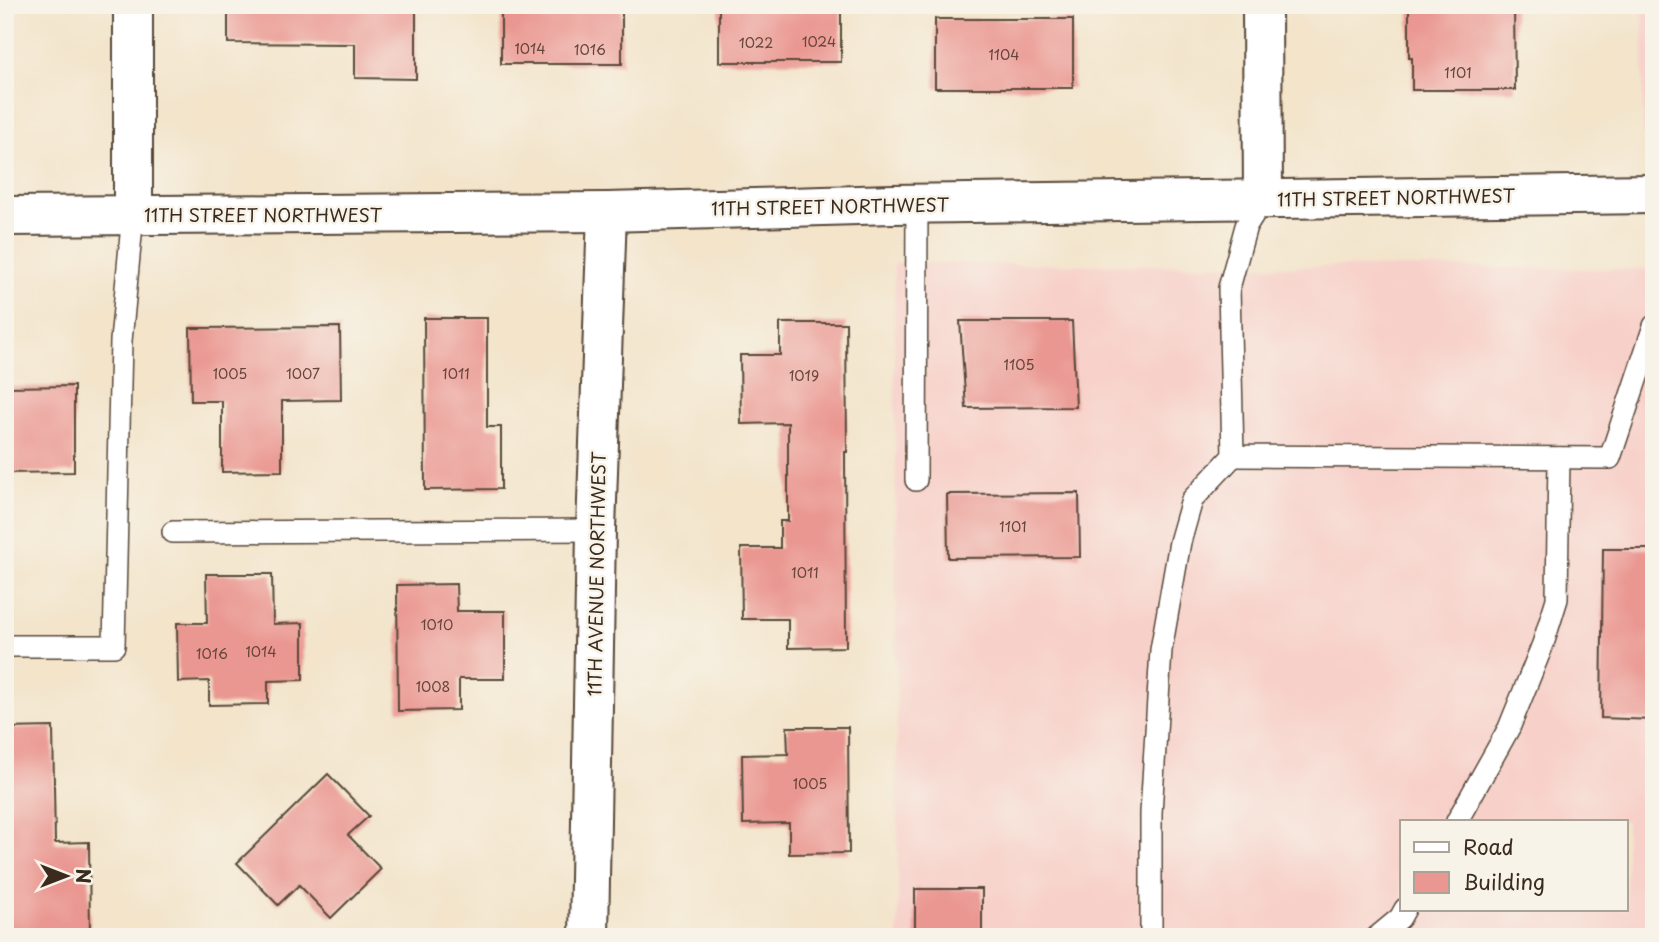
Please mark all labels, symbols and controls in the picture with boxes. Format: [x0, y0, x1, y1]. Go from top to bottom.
house number: 1024 [802, 31, 836, 52]
house number: 1022 [739, 32, 773, 53]
house number: 1014 [514, 38, 546, 59]
house number: 1016 [574, 39, 606, 60]
house number: 1104 [988, 44, 1020, 65]
house number: 1101 [1444, 62, 1472, 83]
street label: 11TH STREET NORTHWEST [1277, 181, 1516, 213]
street label: 11TH STREET NORTHWEST [711, 190, 950, 222]
street label: 11TH STREET NORTHWEST [144, 201, 383, 228]
house number: 1105 [1004, 354, 1034, 375]
house number: 1005 [213, 363, 247, 384]
house number: 1007 [286, 363, 320, 384]
house number: 1011 [442, 363, 470, 384]
house number: 1019 [789, 365, 819, 386]
street label: 11TH AVENUE NORTHWEST [580, 451, 612, 697]
house number: 1101 [999, 516, 1027, 537]
house number: 1011 [791, 562, 819, 583]
house number: 1010 [421, 614, 453, 635]
house number: 1014 [245, 641, 277, 662]
house number: 1016 [196, 643, 228, 664]
house number: 1008 [416, 676, 450, 697]
house number: 1005 [793, 773, 827, 794]
legend [1400, 820, 1628, 911]
text: Road [1463, 830, 1514, 862]
north arrow [32, 841, 102, 911]
text: Building [1463, 865, 1545, 897]
text: N [70, 868, 98, 884]

